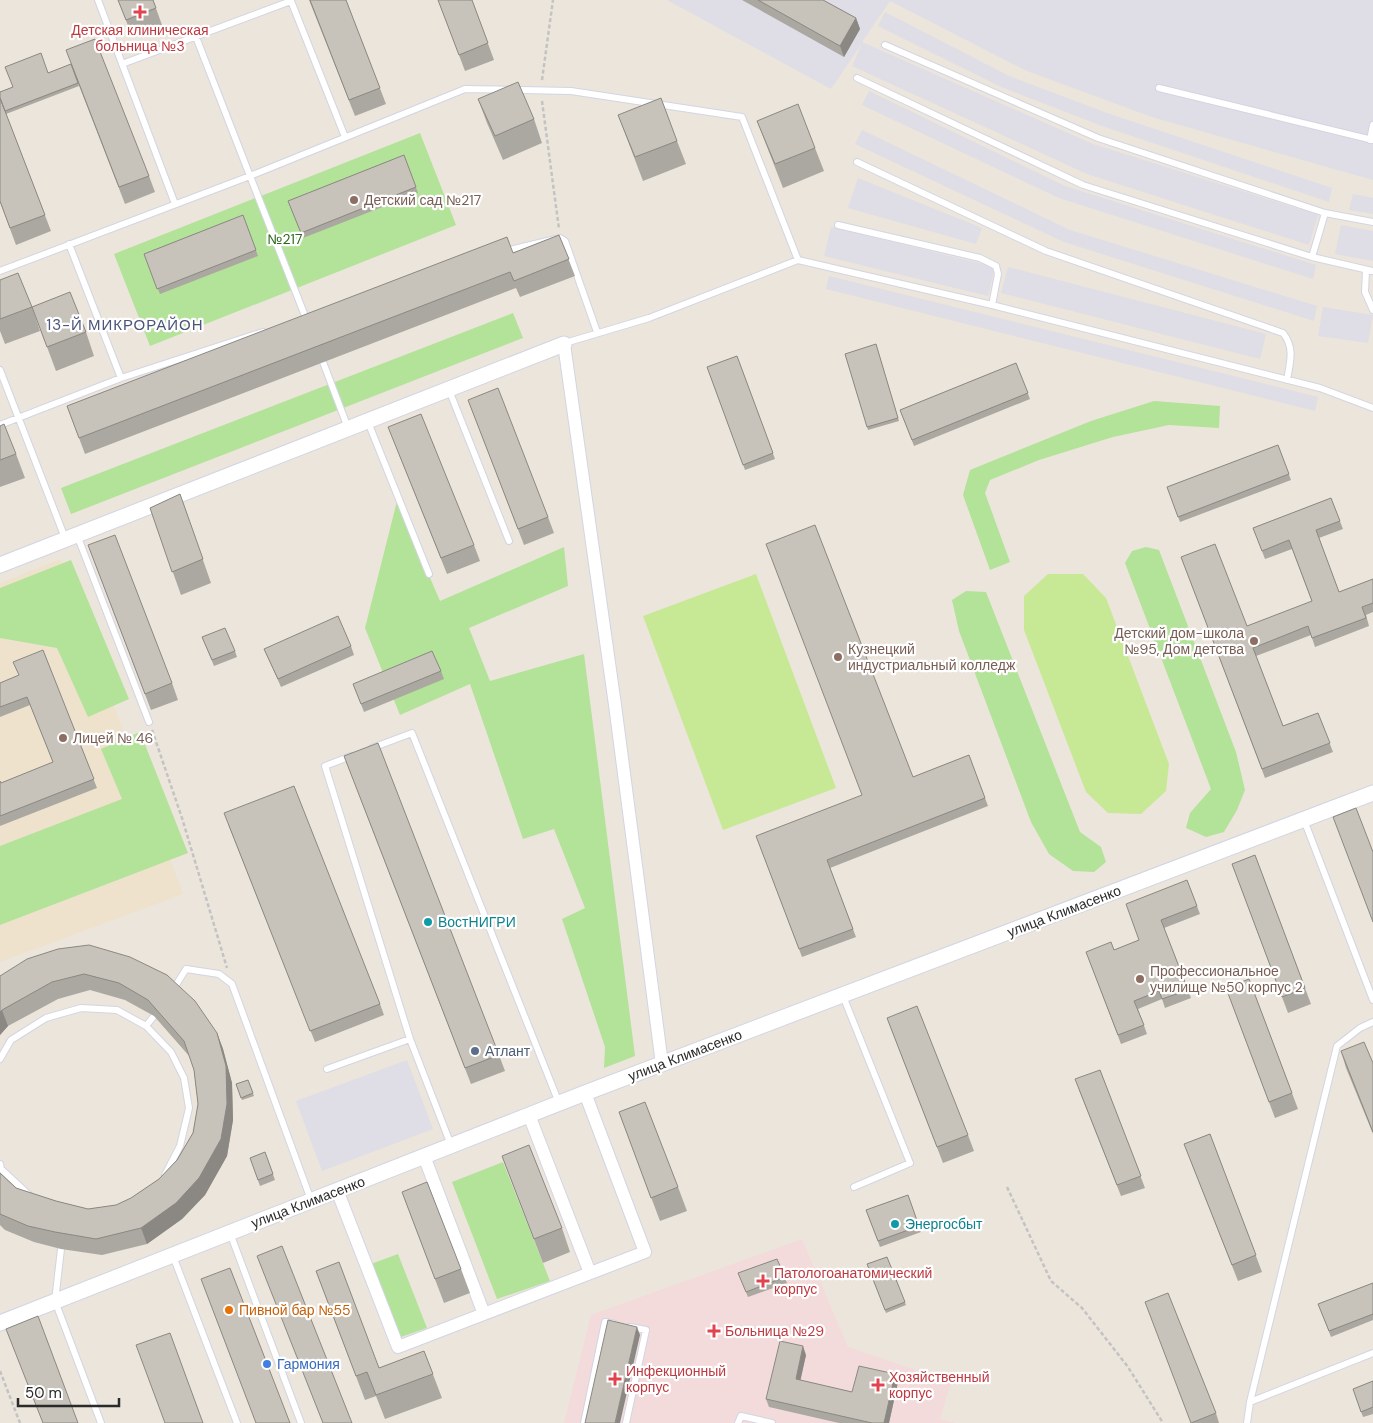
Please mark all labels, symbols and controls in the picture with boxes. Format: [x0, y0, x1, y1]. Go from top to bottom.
marker: Детская клиническая больница №3 [133, 5, 147, 19]
place label: Детская клиническая больница №3 [71, 21, 209, 55]
place label: Детский сад №217 [364, 191, 481, 209]
marker: Детский сад №217 [348, 194, 360, 206]
park label: №217 [268, 230, 302, 248]
district label: 13-Й МИКРОРАЙОН [46, 315, 204, 335]
place label: Детский дом-школа №95, Дом детства [1114, 624, 1244, 658]
marker: Детский дом-школа №95, Дом детства [1248, 635, 1260, 647]
place label: Кузнецкий индустриальный колледж [848, 640, 1016, 674]
marker: Кузнецкий индустриальный колледж [832, 651, 844, 663]
place label: Лицей № 46 [73, 729, 153, 747]
marker: Лицей № 46 [57, 732, 69, 744]
street label: улица Климасенко [1005, 881, 1124, 941]
place label: ВостНИГРИ [438, 913, 516, 931]
marker: ВостНИГРИ [422, 916, 434, 928]
place label: Профессиональное училище №50 корпус 2 [1150, 962, 1303, 996]
marker: Профессиональное училище №50 корпус 2 [1134, 973, 1146, 985]
street label: улица Климасенко [626, 1025, 745, 1085]
place label: Атлант [485, 1042, 531, 1060]
marker: Атлант [469, 1045, 481, 1057]
street label: улица Климасенко [249, 1172, 368, 1232]
place label: Энергосбыт [905, 1215, 983, 1233]
marker: Энергосбыт [889, 1218, 901, 1230]
place label: Патологоанатомический корпус [774, 1264, 932, 1298]
marker: Патологоанатомический корпус [756, 1274, 770, 1288]
place label: Пивной бар №55 [239, 1301, 350, 1319]
marker: Пивной бар №55 [223, 1304, 235, 1316]
place label: Больница №29 [725, 1322, 824, 1340]
marker: Больница №29 [707, 1324, 721, 1338]
place label: Гармония [277, 1355, 340, 1373]
marker: Гармония [261, 1358, 273, 1370]
place label: Инфекционный корпус [626, 1362, 726, 1396]
place label: Хозяйственный корпус [889, 1368, 989, 1402]
marker: Инфекционный корпус [608, 1372, 622, 1386]
scale bar [18, 1376, 119, 1408]
marker: Хозяйственный корпус [871, 1378, 885, 1392]
text: 50 m [25, 1383, 62, 1403]

